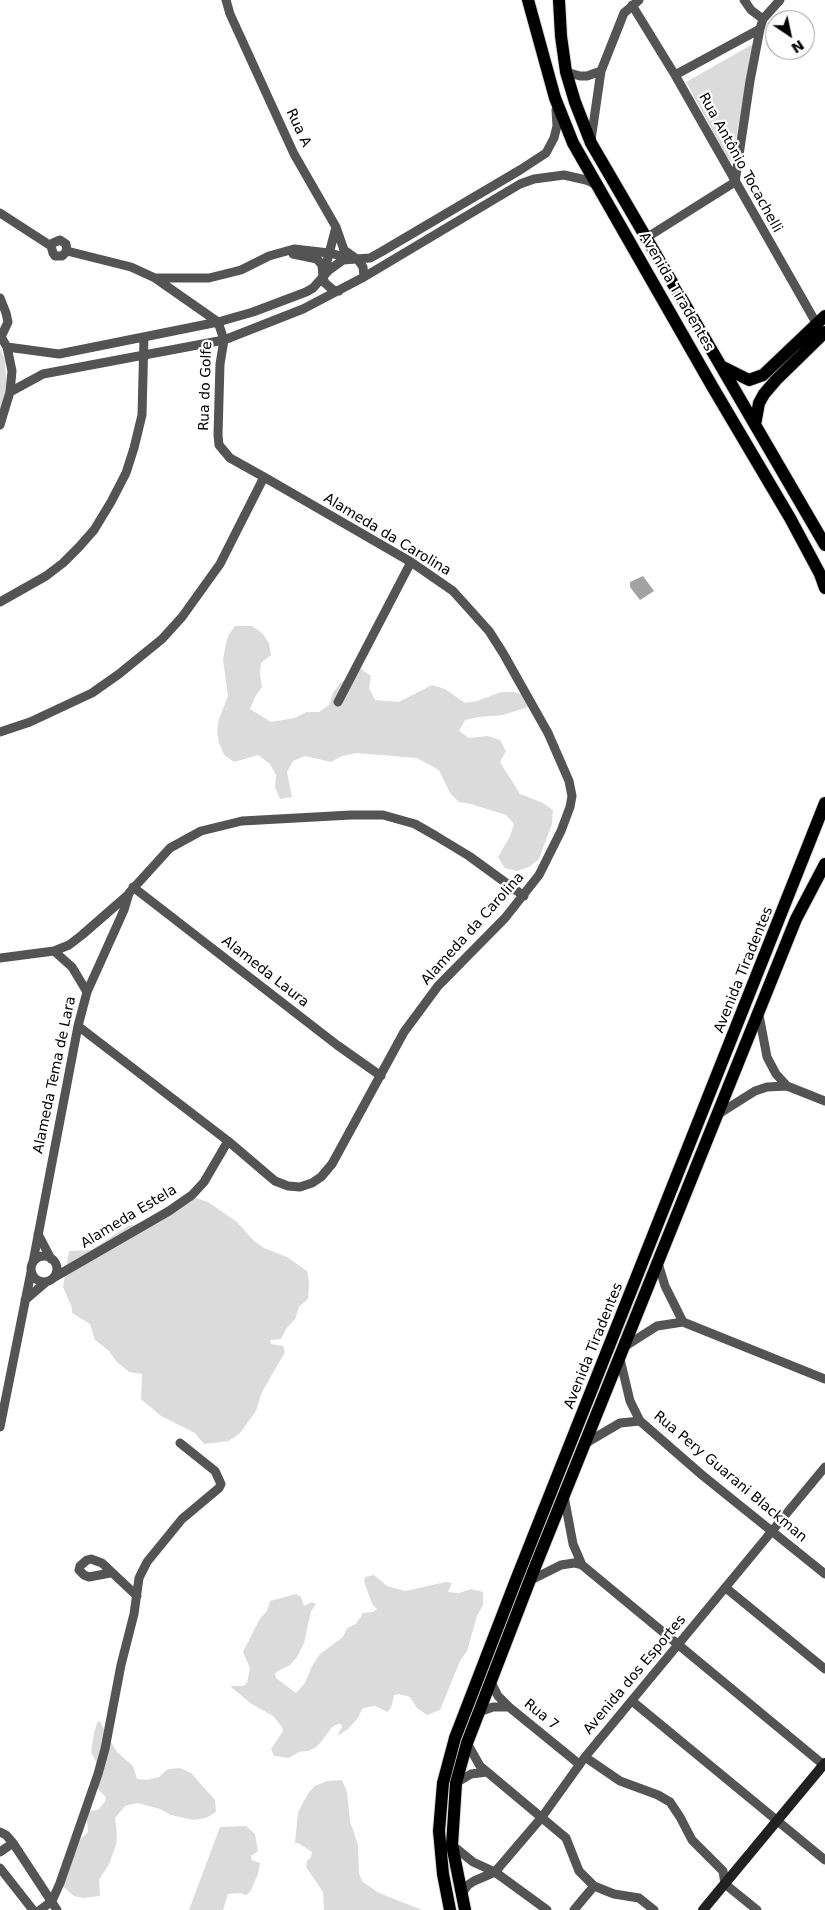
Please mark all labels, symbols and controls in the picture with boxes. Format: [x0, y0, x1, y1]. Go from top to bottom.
north arrow [765, 10, 815, 60]
text: N [788, 37, 807, 57]
street label: Rua Antônio Tocachelli [695, 90, 785, 236]
street label: Rua A [282, 106, 314, 150]
street label: Avenida Tiradentes [635, 230, 717, 354]
street label: Rua do Golfe [196, 341, 216, 431]
street label: Alameda da Carolina [320, 490, 454, 580]
street label: Alameda da Carolina [418, 869, 528, 989]
street label: Avenida Tiradentes [711, 905, 777, 1035]
street label: Alameda Laura [218, 933, 312, 1011]
street label: Alameda Tema de Lara [30, 995, 80, 1155]
street label: Alameda Estela [78, 1182, 180, 1252]
street label: Avenida Tiradentes [561, 1281, 627, 1411]
street label: Rua Pery Guarani Blackman [650, 1408, 810, 1546]
street label: Avenida dos Esportes [580, 1612, 690, 1738]
street label: Rua 7 [520, 1696, 562, 1734]

